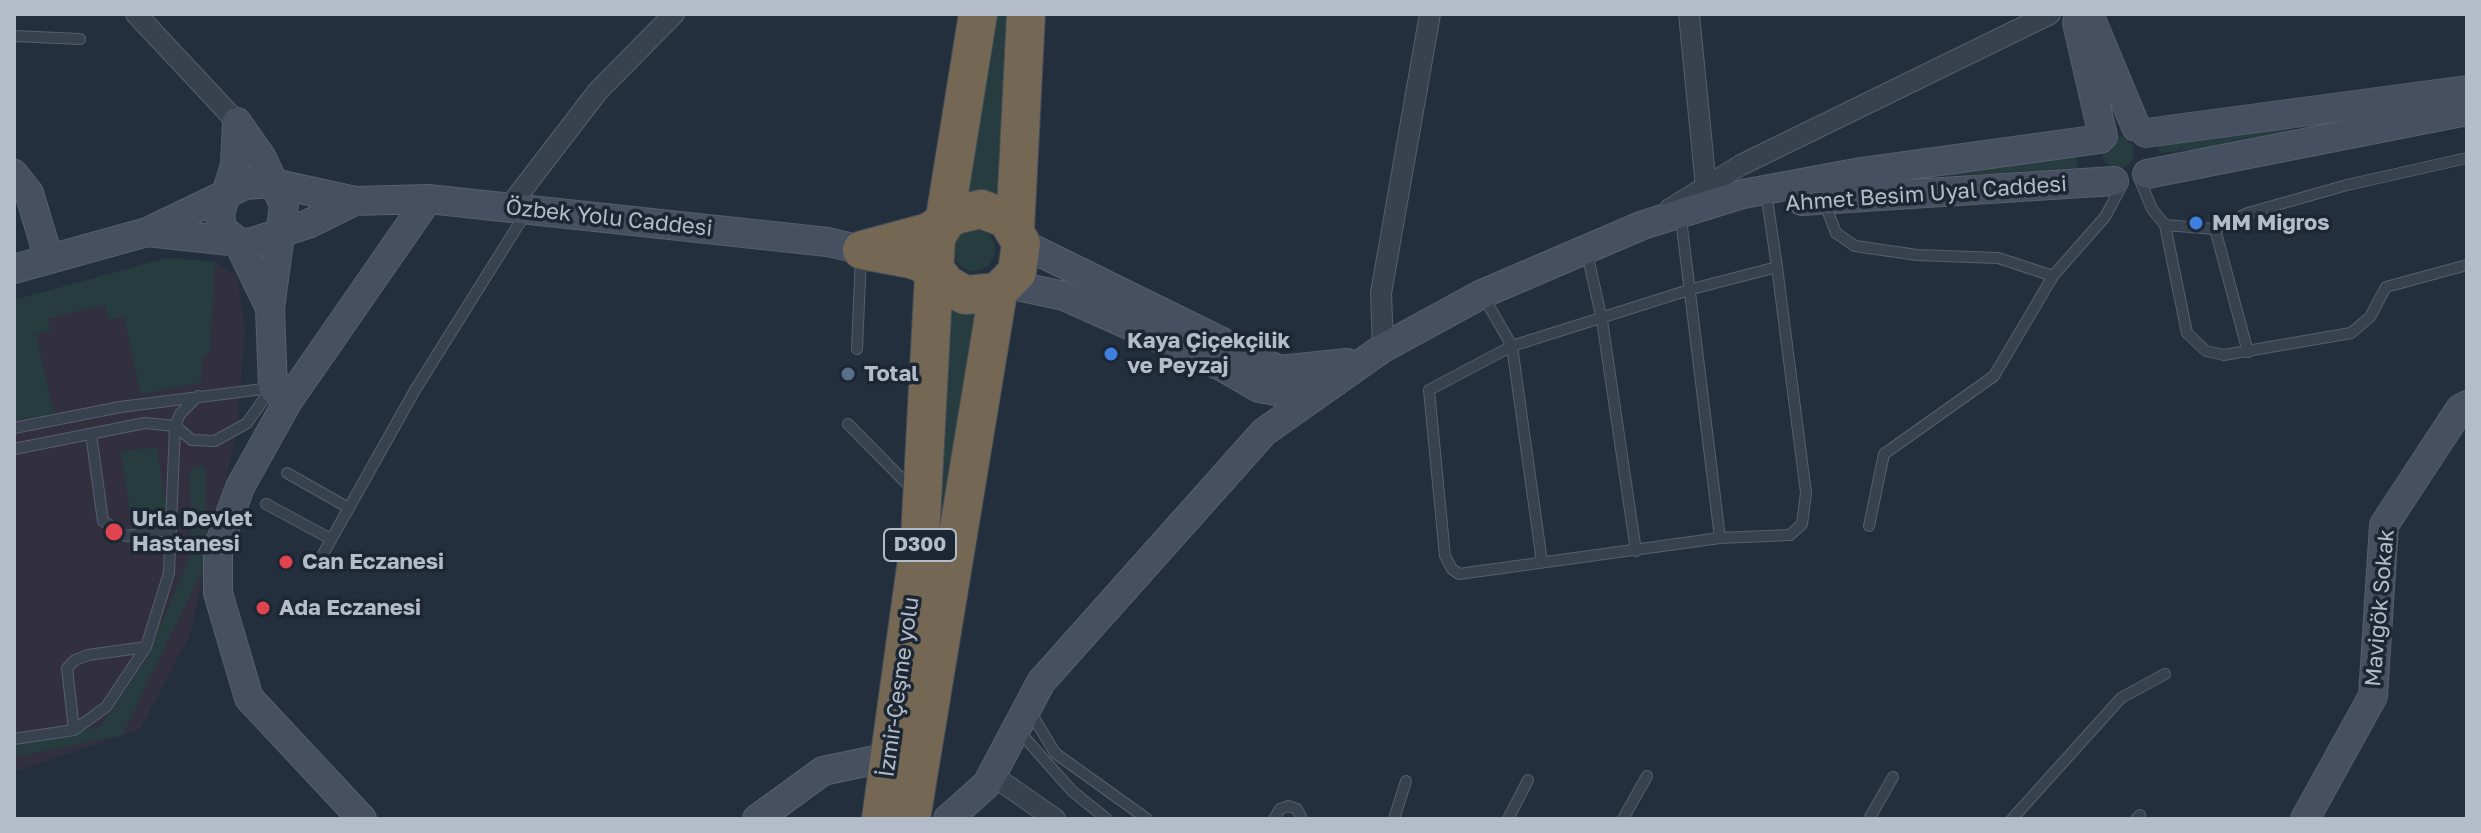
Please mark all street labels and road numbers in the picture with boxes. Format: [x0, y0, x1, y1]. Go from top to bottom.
street label: Ahmet Besim Uyal Caddesi [1784, 171, 2068, 217]
street label: Özbek Yolu Caddesi [504, 194, 714, 242]
street label: Mavigök Sokak [2360, 528, 2400, 688]
road number: D300 [884, 529, 956, 561]
street label: İzmir-Çeşme yolu [873, 595, 925, 779]

